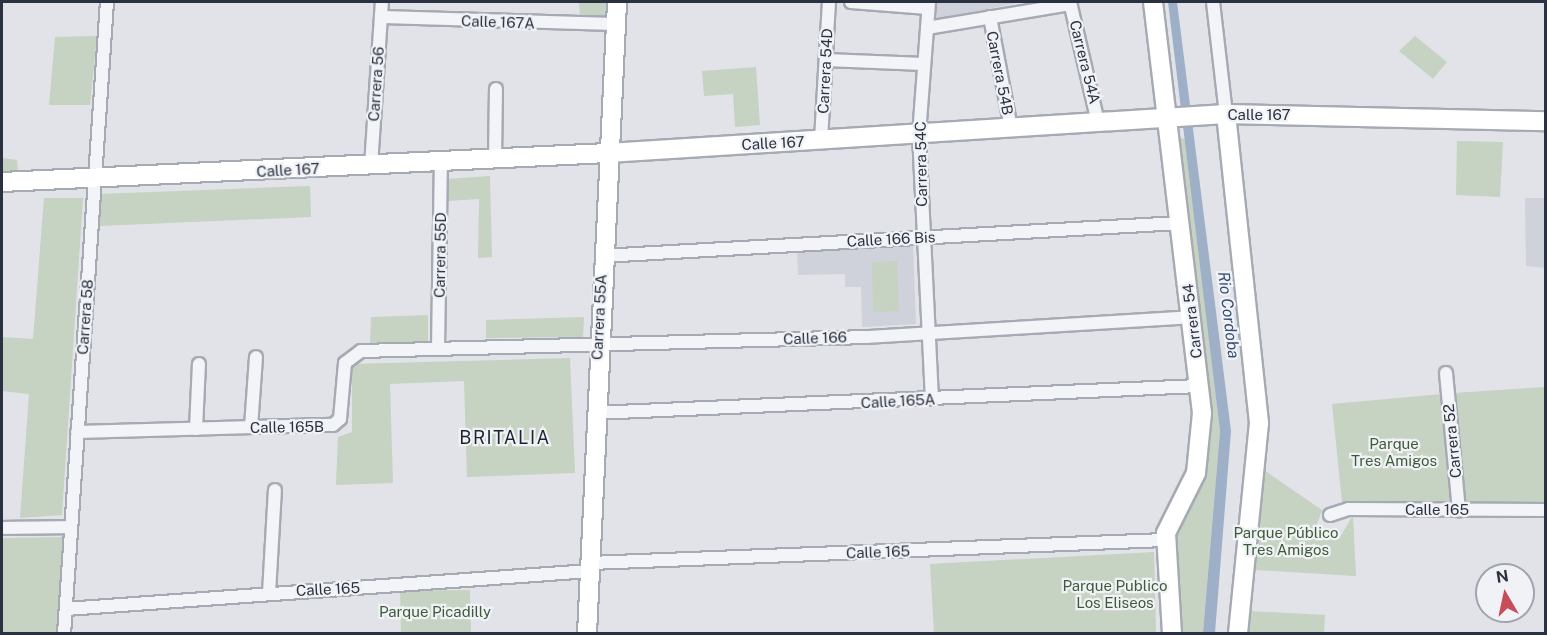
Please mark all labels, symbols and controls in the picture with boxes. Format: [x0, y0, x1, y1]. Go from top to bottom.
street label: Calle 167A [461, 12, 535, 32]
street label: Carrera 54A [1066, 18, 1104, 106]
street label: Carrera 54D [814, 28, 836, 114]
street label: Carrera 54B [983, 29, 1017, 117]
street label: Carrera 56 [364, 46, 388, 122]
street label: Calle 167 [1227, 106, 1291, 124]
street label: Carrera 54C [911, 121, 931, 207]
street label: Calle 167 [741, 132, 805, 154]
street label: Calle 167 [256, 159, 320, 181]
street label: Carrera 55D [430, 212, 450, 298]
street label: Calle 166 Bis [846, 228, 936, 250]
water label: Rio Cordoba [1213, 270, 1243, 360]
street label: Carrera 55A [588, 274, 610, 360]
street label: Carrera 58 [73, 279, 97, 355]
street label: Carrera 54 [1178, 283, 1206, 359]
street label: Calle 166 [783, 328, 847, 348]
street label: Calle 165A [860, 390, 936, 412]
street label: Carrera 52 [1439, 403, 1465, 479]
street label: Calle 165B [250, 417, 324, 437]
district label: BRITALIA [459, 427, 551, 449]
park label: Parque Tres Amigos [1351, 434, 1437, 469]
street label: Calle 165 [1405, 501, 1469, 519]
park label: Parque Público Tres Amigos [1233, 523, 1339, 558]
street label: Calle 165 [846, 542, 910, 562]
north arrow [1475, 563, 1535, 623]
text: N [1495, 566, 1510, 587]
park label: Parque Publico Los Eliseos [1062, 576, 1168, 611]
street label: Calle 165 [295, 578, 361, 600]
park label: Parque Picadilly [379, 603, 491, 621]

